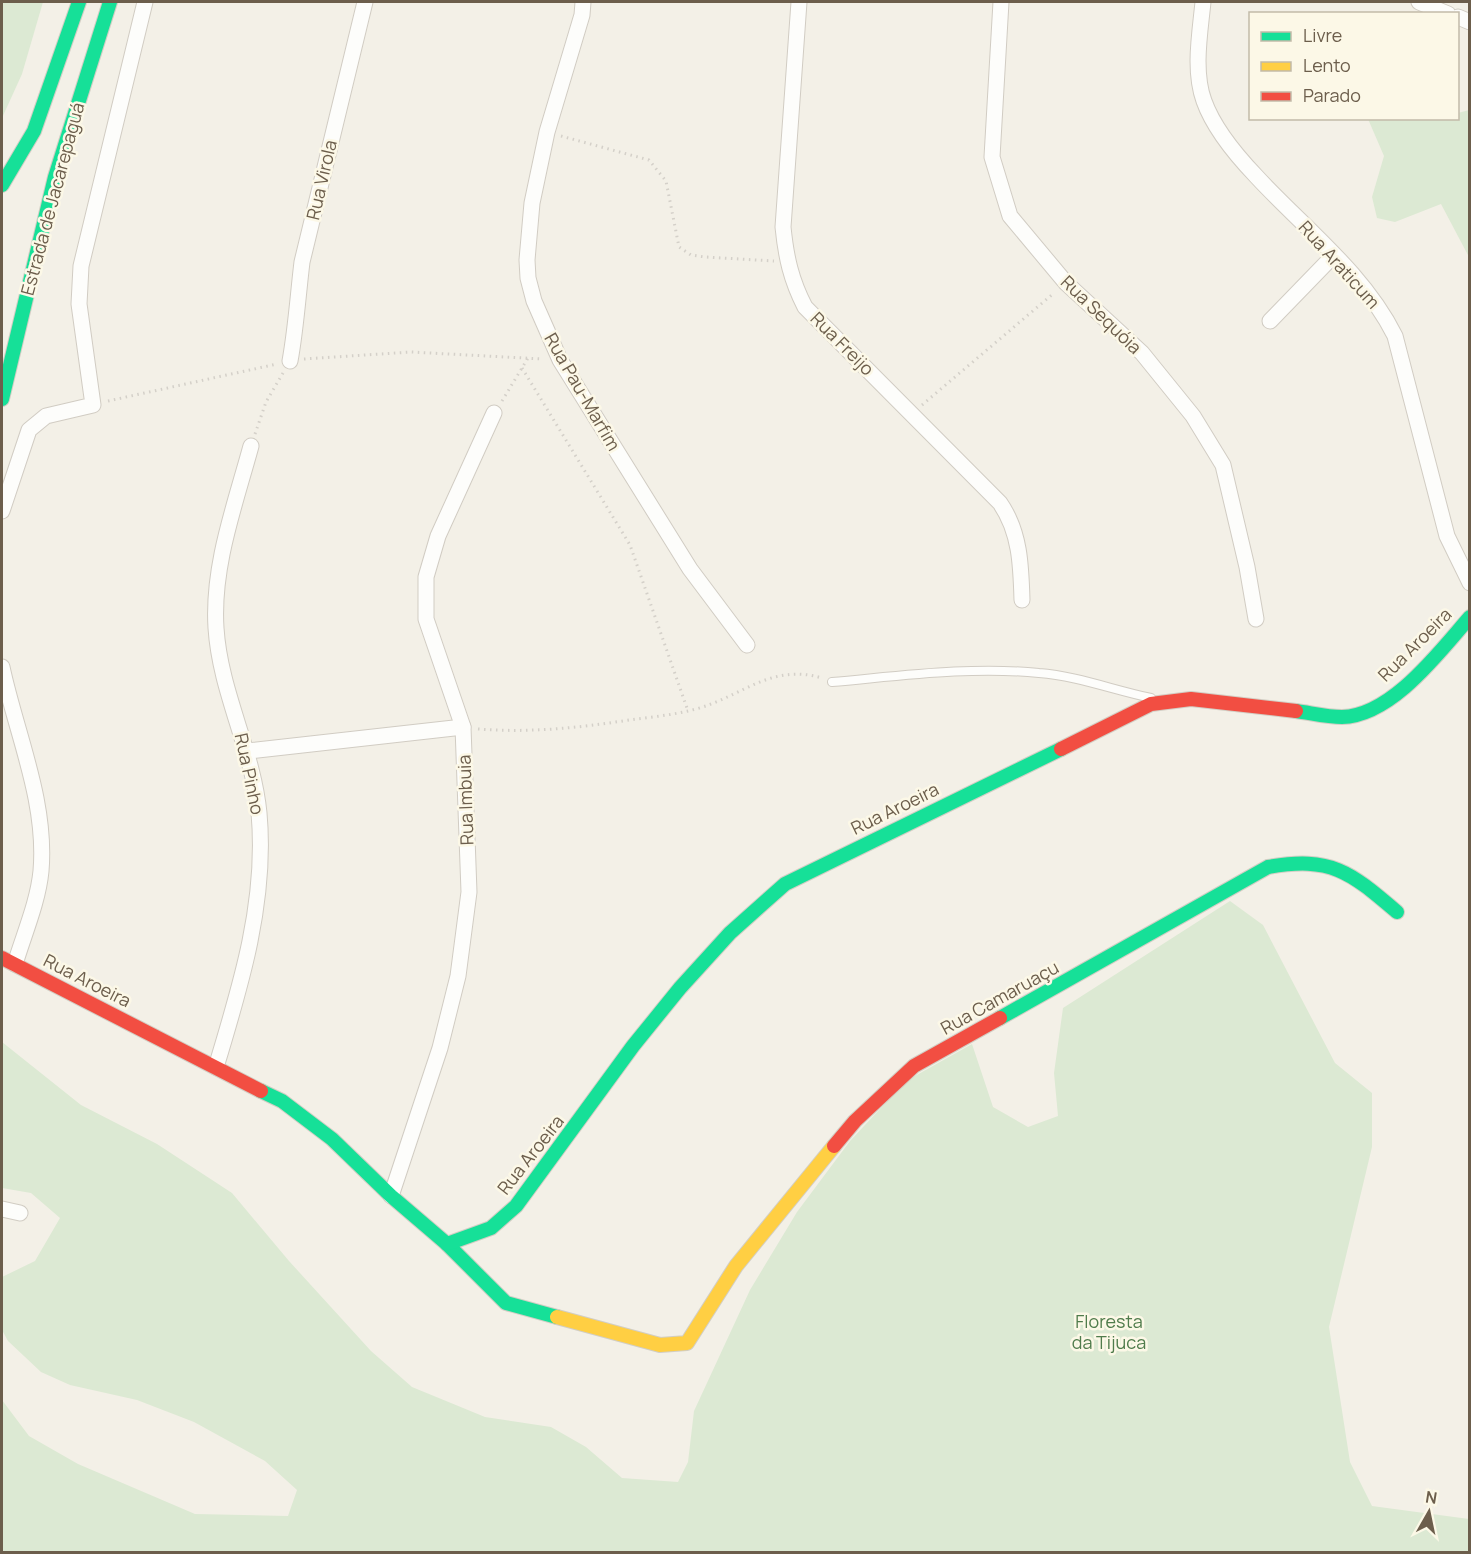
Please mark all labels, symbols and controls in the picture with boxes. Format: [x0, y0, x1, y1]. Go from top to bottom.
legend [1249, 12, 1459, 120]
text: Livre [1303, 23, 1342, 47]
text: Lento [1303, 53, 1351, 77]
text: Parado [1303, 83, 1361, 107]
street label: Estrada de Jacarepaguá [15, 100, 89, 298]
street label: Rua Virola [300, 137, 342, 222]
street label: Rua Araticum [1294, 215, 1386, 313]
street label: Rua Sequóia [1056, 270, 1147, 359]
street label: Rua Freijo [806, 306, 880, 380]
street label: Rua Pau-Marfim [539, 328, 626, 455]
street label: Rua Aroeira [1372, 602, 1456, 686]
street label: Rua Pinho [230, 731, 270, 817]
street label: Rua Imbuia [451, 754, 479, 846]
street label: Rua Aroeira [847, 777, 942, 840]
street label: Rua Aroeira [40, 948, 135, 1012]
street label: Rua Camaruaçu [936, 955, 1063, 1040]
street label: Rua Aroeira [492, 1110, 569, 1199]
park label: Floresta da Tijuca [1072, 1309, 1146, 1354]
north arrow [1399, 1482, 1459, 1542]
text: N [1424, 1485, 1439, 1509]

